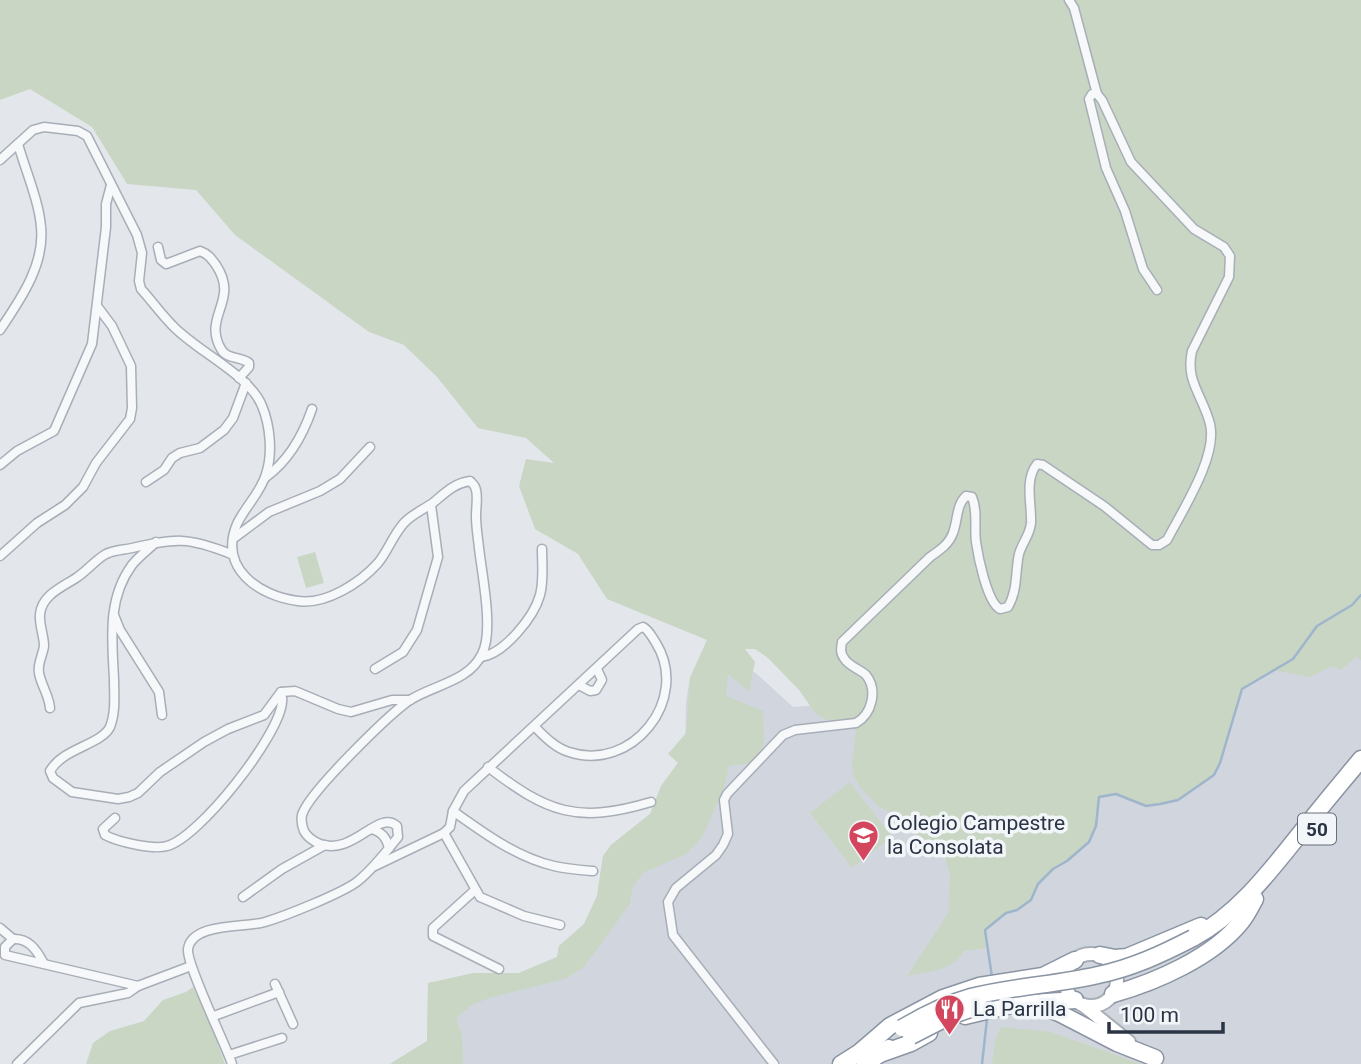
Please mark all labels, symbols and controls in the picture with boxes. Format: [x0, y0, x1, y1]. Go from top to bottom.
place label: Colegio Campestre la Consolata [887, 811, 1065, 859]
road number: 50 [1298, 814, 1336, 844]
school or university icon: Colegio Campestre la Consolata [847, 818, 881, 862]
scale bar [1109, 990, 1223, 1034]
restaurant icon: La Parrilla [933, 992, 967, 1036]
place label: La Parrilla [973, 997, 1066, 1021]
text: 100 m [1120, 1003, 1179, 1027]

